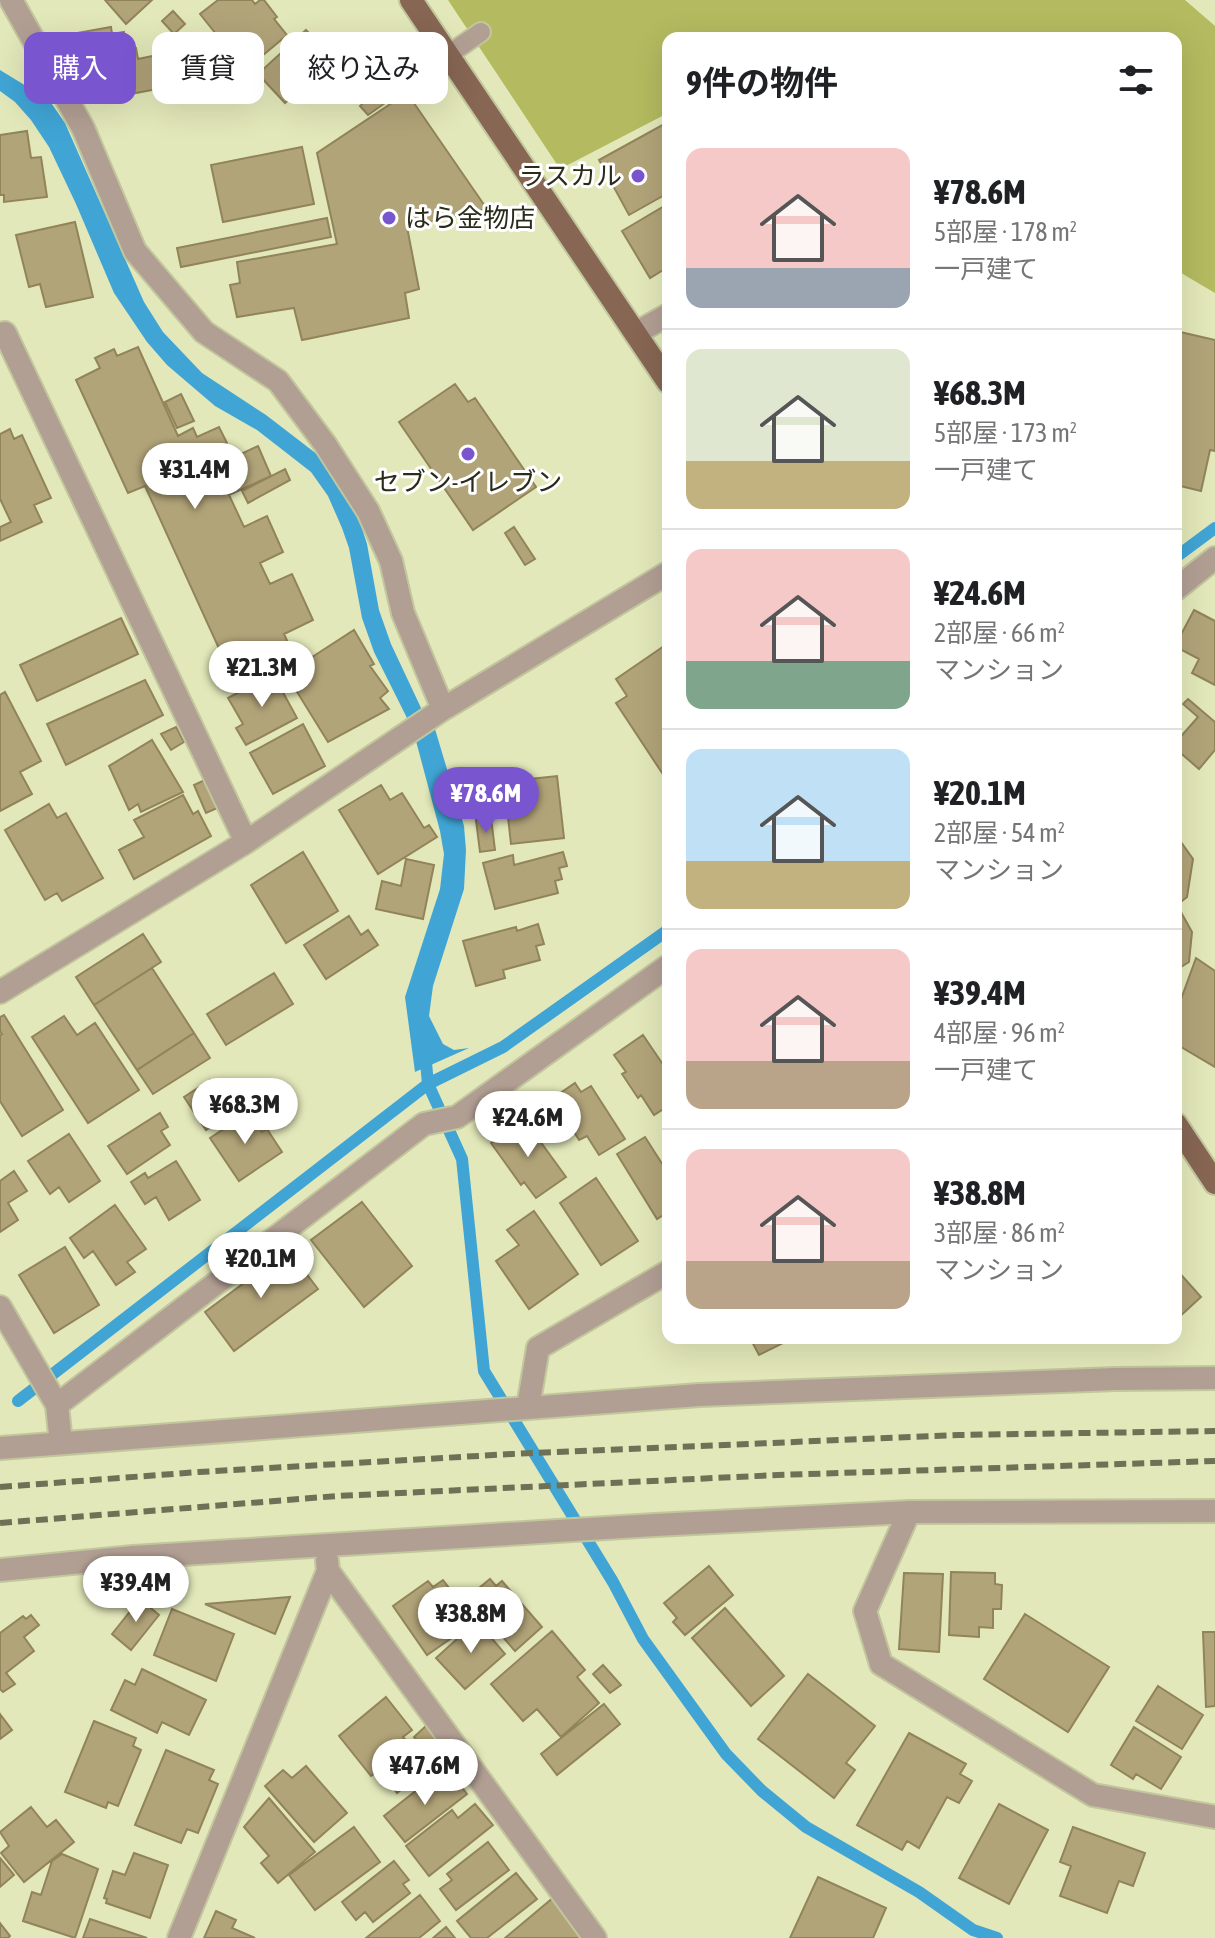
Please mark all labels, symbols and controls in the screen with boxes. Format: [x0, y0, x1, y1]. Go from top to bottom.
chip: 購入 [24, 32, 136, 104]
chip: 賃貸 [152, 32, 264, 104]
chip: 絞り込み [280, 32, 448, 104]
icon: filters [1114, 58, 1158, 102]
text: 9件の物件 [686, 63, 838, 102]
place label: ラスカル [519, 161, 622, 191]
marker: ラスカル [629, 167, 647, 185]
text: ¥78.6M [934, 172, 1026, 211]
icon: home [750, 180, 846, 276]
place label: はら金物店 [405, 203, 535, 233]
marker: はら金物店 [380, 209, 398, 227]
text: 5部屋 · 178 m² [934, 217, 1077, 247]
text: 一戸建て [934, 254, 1038, 284]
text: ¥68.3M [934, 373, 1026, 412]
icon: home [750, 381, 846, 477]
text: 5部屋 · 173 m² [934, 418, 1077, 448]
pin: ¥31.4M [130, 443, 260, 511]
marker: セブン-イレブン [459, 445, 477, 463]
text: ¥31.4M [160, 454, 230, 484]
text: 一戸建て [934, 455, 1038, 485]
place label: セブン-イレブン [374, 467, 562, 497]
text: ¥24.6M [934, 573, 1026, 612]
icon: home [750, 581, 846, 677]
text: 2部屋 · 66 m² [934, 618, 1065, 648]
pin: ¥21.3M [197, 641, 327, 709]
text: ¥21.3M [227, 652, 297, 682]
text: マンション [934, 655, 1064, 685]
pin: ¥78.6M [421, 767, 551, 835]
text: ¥20.1M [934, 773, 1026, 812]
text: ¥78.6M [451, 778, 521, 808]
icon: home [750, 781, 846, 877]
text: 2部屋 · 54 m² [934, 818, 1065, 848]
text: マンション [934, 855, 1064, 885]
text: ¥39.4M [934, 973, 1026, 1012]
icon: home [750, 981, 846, 1077]
text: 4部屋 · 96 m² [934, 1018, 1065, 1048]
text: 一戸建て [934, 1055, 1038, 1085]
pin: ¥68.3M [180, 1078, 310, 1146]
text: ¥68.3M [210, 1089, 280, 1119]
pin: ¥24.6M [463, 1091, 593, 1159]
text: ¥24.6M [493, 1102, 563, 1132]
text: ¥38.8M [934, 1173, 1026, 1212]
icon: home [750, 1181, 846, 1277]
text: 3部屋 · 86 m² [934, 1218, 1065, 1248]
pin: ¥20.1M [196, 1232, 326, 1300]
text: ¥20.1M [226, 1243, 296, 1273]
text: マンション [934, 1255, 1064, 1285]
pin: ¥39.4M [71, 1556, 201, 1624]
text: ¥39.4M [101, 1567, 171, 1597]
pin: ¥38.8M [406, 1587, 536, 1655]
text: ¥38.8M [436, 1598, 506, 1628]
pin: ¥47.6M [360, 1739, 490, 1807]
text: ¥47.6M [390, 1750, 460, 1780]

